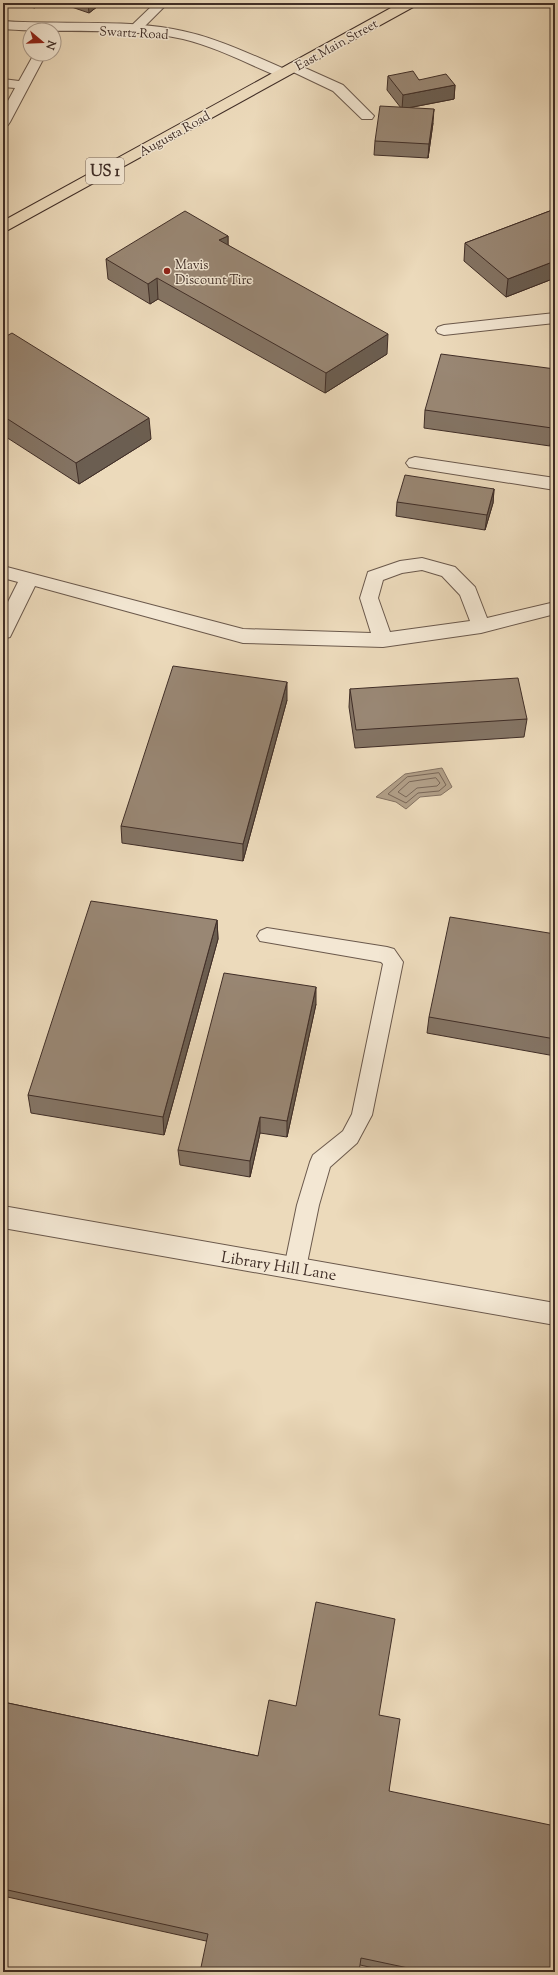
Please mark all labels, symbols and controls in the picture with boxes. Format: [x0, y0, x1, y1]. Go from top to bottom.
street label: East Main Street [292, 15, 382, 76]
north arrow [22, 22, 62, 62]
street label: Swartz Road [99, 23, 170, 45]
text: N [41, 37, 60, 52]
street label: Augusta Road [136, 107, 214, 162]
road number: US 1 [86, 158, 124, 184]
place label: Mavis Discount Tire [175, 257, 252, 290]
marker: Mavis Discount Tire [162, 266, 172, 276]
street label: Library Hill Lane [219, 1247, 338, 1288]

